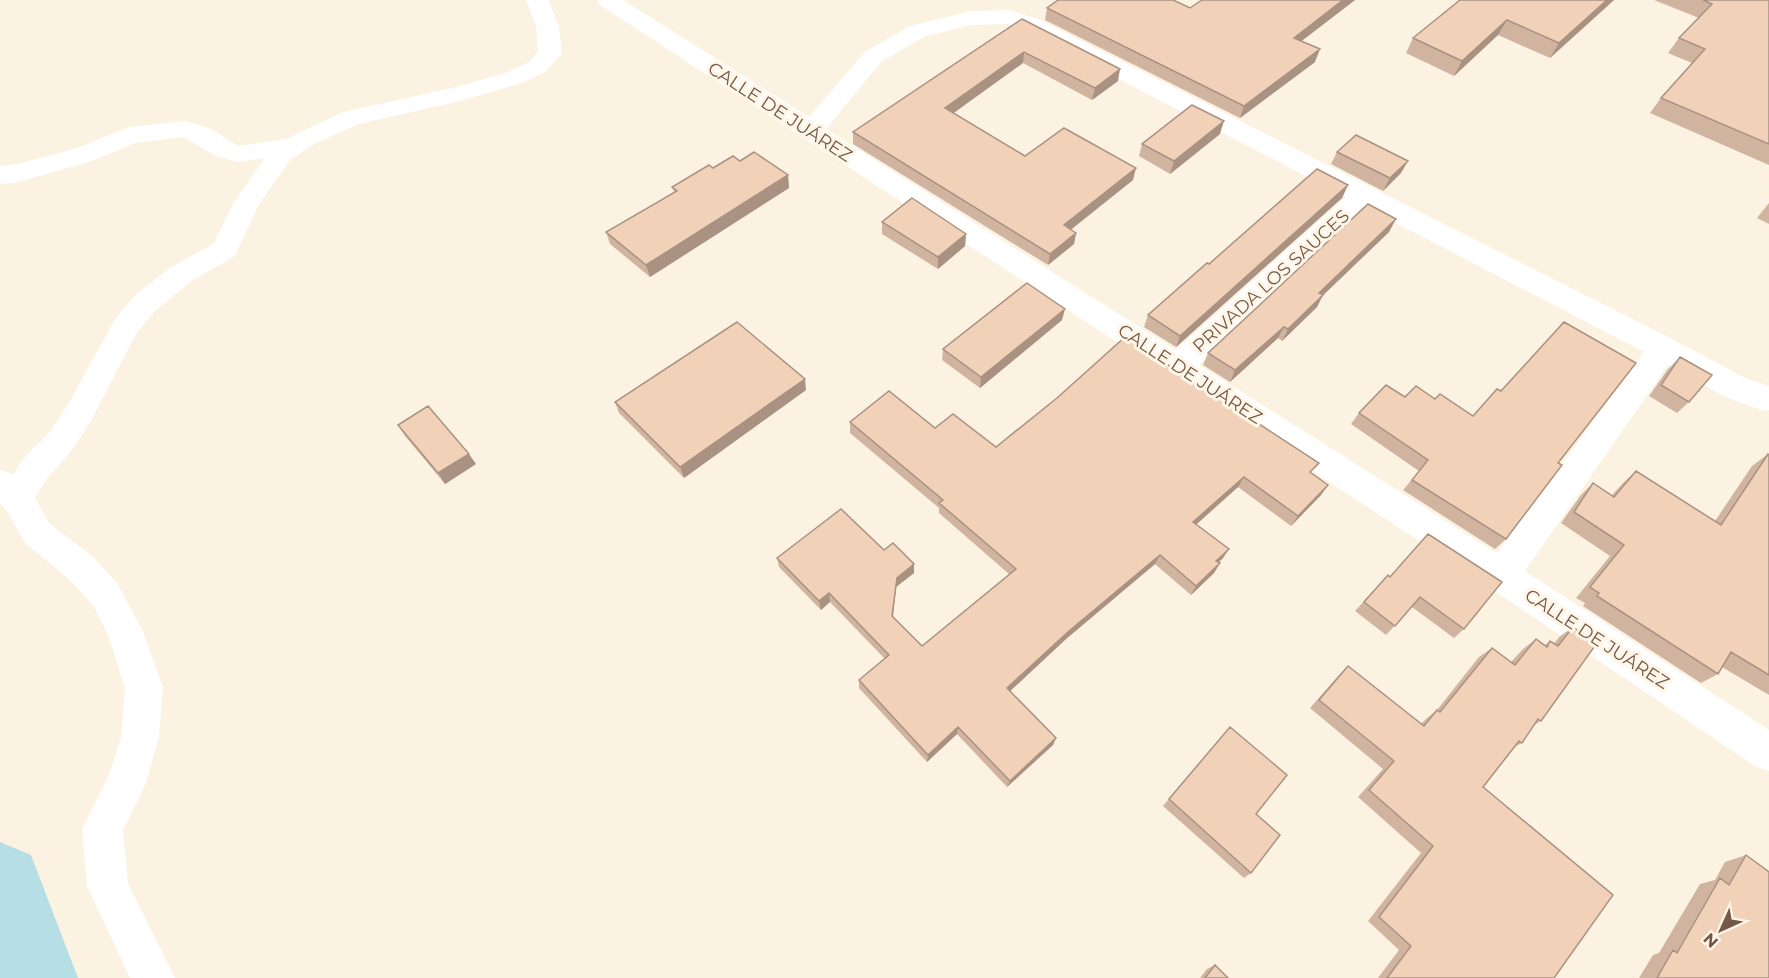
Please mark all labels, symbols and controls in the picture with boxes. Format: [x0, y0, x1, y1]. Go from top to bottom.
street label: CALLE DE JUÁREZ [704, 57, 857, 167]
street label: PRIVADA LOS SAUCES [1188, 205, 1354, 357]
street label: CALLE DE JUÁREZ [1114, 319, 1267, 429]
street label: CALLE DE JUÁREZ [1521, 584, 1674, 694]
north arrow [1691, 900, 1751, 960]
text: N [1699, 929, 1722, 952]

